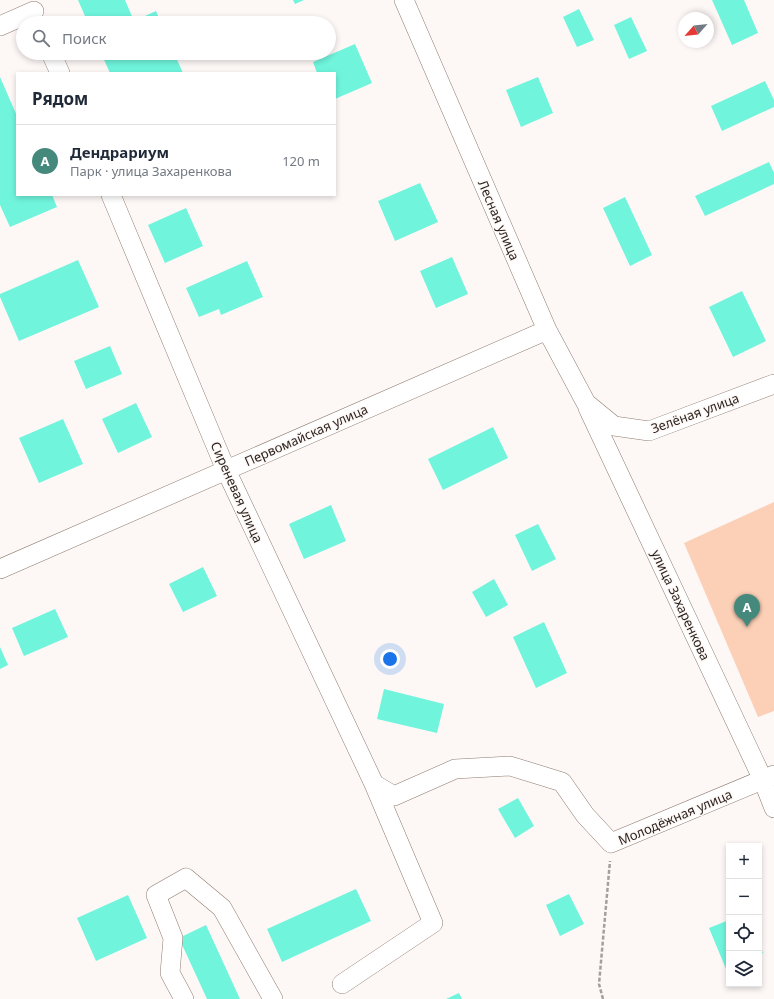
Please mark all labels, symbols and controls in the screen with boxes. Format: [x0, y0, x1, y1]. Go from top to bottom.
north arrow [678, 12, 714, 48]
search box [16, 16, 336, 60]
icon: search [30, 27, 52, 49]
text: Поиск [62, 28, 107, 48]
text: Рядом [32, 87, 88, 110]
text: Дендрариум [70, 142, 169, 162]
text: A [41, 152, 50, 170]
text: 120 m [282, 152, 320, 170]
text: Парк · улица Захаренкова [70, 162, 232, 180]
street label: Лесная улица [474, 177, 524, 263]
street label: Зелёная улица [649, 389, 741, 437]
street label: Первомайская улица [242, 400, 370, 470]
street label: Сиреневая улица [207, 439, 267, 545]
street label: улица Захаренкова [647, 547, 715, 663]
pin: A [734, 594, 760, 627]
your location [380, 649, 400, 669]
street label: Молодёжная улица [615, 785, 735, 849]
map controls [726, 843, 762, 987]
button: + [726, 843, 762, 879]
button: − [726, 879, 762, 915]
button: locate [726, 915, 762, 951]
button: layers [726, 951, 762, 987]

